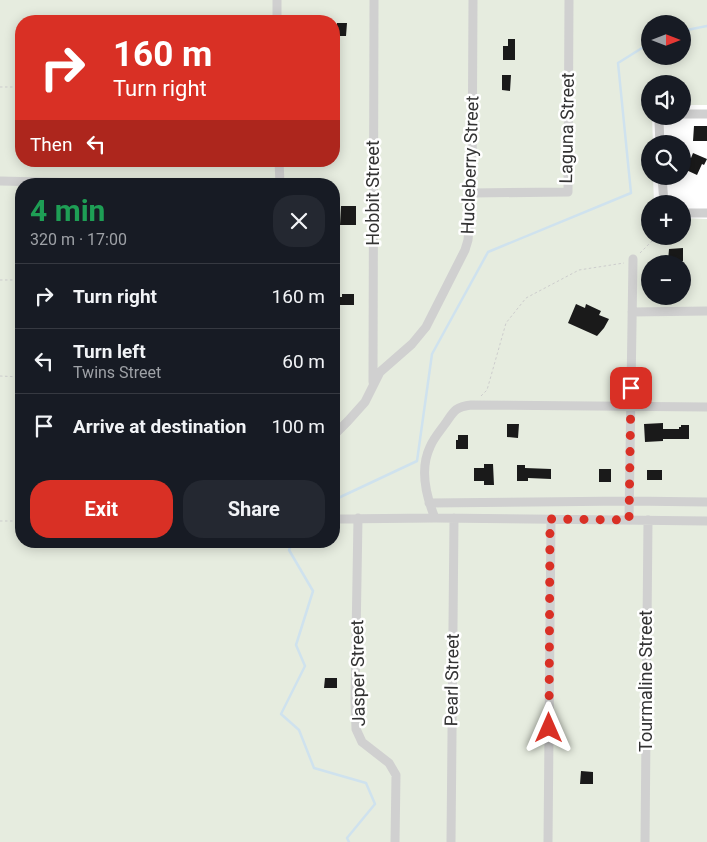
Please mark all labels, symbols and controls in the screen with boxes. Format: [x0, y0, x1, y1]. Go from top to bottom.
north arrow [641, 15, 691, 65]
map controls [641, 15, 691, 305]
text: 160 m [113, 34, 212, 75]
icon: right [30, 35, 95, 100]
street label: Laguna Street [555, 72, 578, 184]
button: sound [641, 75, 691, 125]
text: Turn right [113, 76, 207, 101]
street label: Hucleberry Street [457, 95, 482, 235]
icon: left [82, 130, 110, 158]
text: Then [30, 133, 72, 156]
button: search [641, 135, 691, 185]
street label: Hobbit Street [362, 140, 383, 246]
text: 4 min [30, 193, 105, 228]
button: close [273, 195, 325, 247]
button: + [641, 195, 691, 245]
text: 320 m · 17:00 [30, 230, 127, 249]
button: − [641, 255, 691, 305]
icon: right [30, 282, 58, 310]
text: Turn right [73, 285, 157, 308]
text: 160 m [272, 285, 325, 308]
text: Turn left [73, 340, 146, 363]
icon: left [30, 347, 58, 375]
text: 60 m [282, 350, 325, 373]
text: Twins Street [73, 363, 161, 382]
pin [610, 367, 652, 409]
icon: arrive [617, 374, 645, 402]
icon: arrive [30, 412, 58, 440]
text: Arrive at destination [73, 415, 246, 438]
text: 100 m [272, 415, 325, 438]
button: Exit [30, 480, 173, 538]
button: Share [183, 480, 325, 538]
street label: Tourmaline Street [635, 610, 656, 752]
street label: Jasper Street [346, 619, 369, 727]
street label: Pearl Street [440, 633, 463, 727]
position arrow [522, 701, 574, 753]

